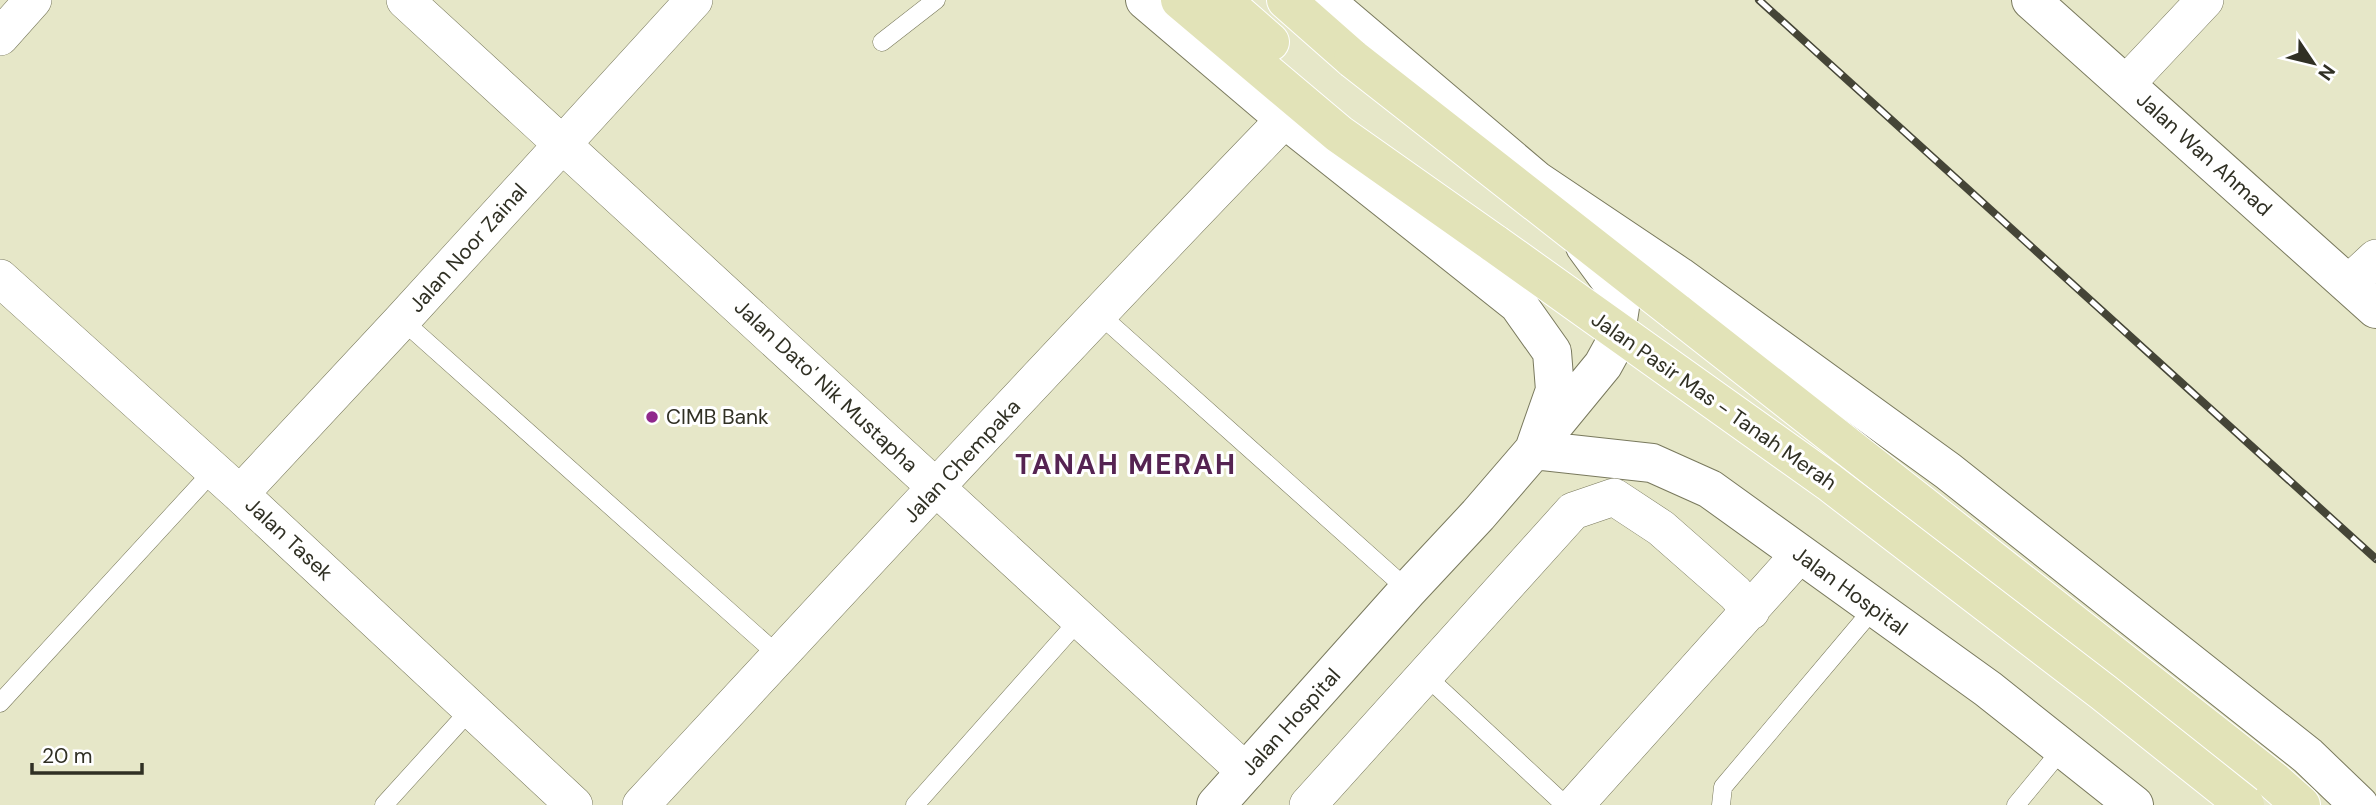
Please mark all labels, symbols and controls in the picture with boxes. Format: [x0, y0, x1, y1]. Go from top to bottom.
north arrow [2278, 28, 2348, 98]
text: N [2312, 60, 2341, 85]
street label: Jalan Wan Ahmad [2130, 86, 2278, 222]
street label: Jalan Noor Zainal [403, 178, 533, 318]
street label: Jalan Dato' Nik Mustapha [728, 293, 924, 479]
street label: Jalan Pasir Mas - Tanah Merah [1586, 305, 1842, 497]
street label: Jalan Chempaka [897, 393, 1027, 529]
place label: CIMB Bank [666, 403, 769, 431]
marker: CIMB Bank [644, 409, 660, 425]
district label: TANAH MERAH [1015, 446, 1237, 483]
street label: Jalan Tasek [239, 491, 339, 587]
street label: Jalan Hospital [1787, 540, 1913, 642]
street label: Jalan Hospital [1235, 662, 1347, 782]
scale bar [32, 732, 142, 776]
text: 20 m [42, 742, 93, 770]

